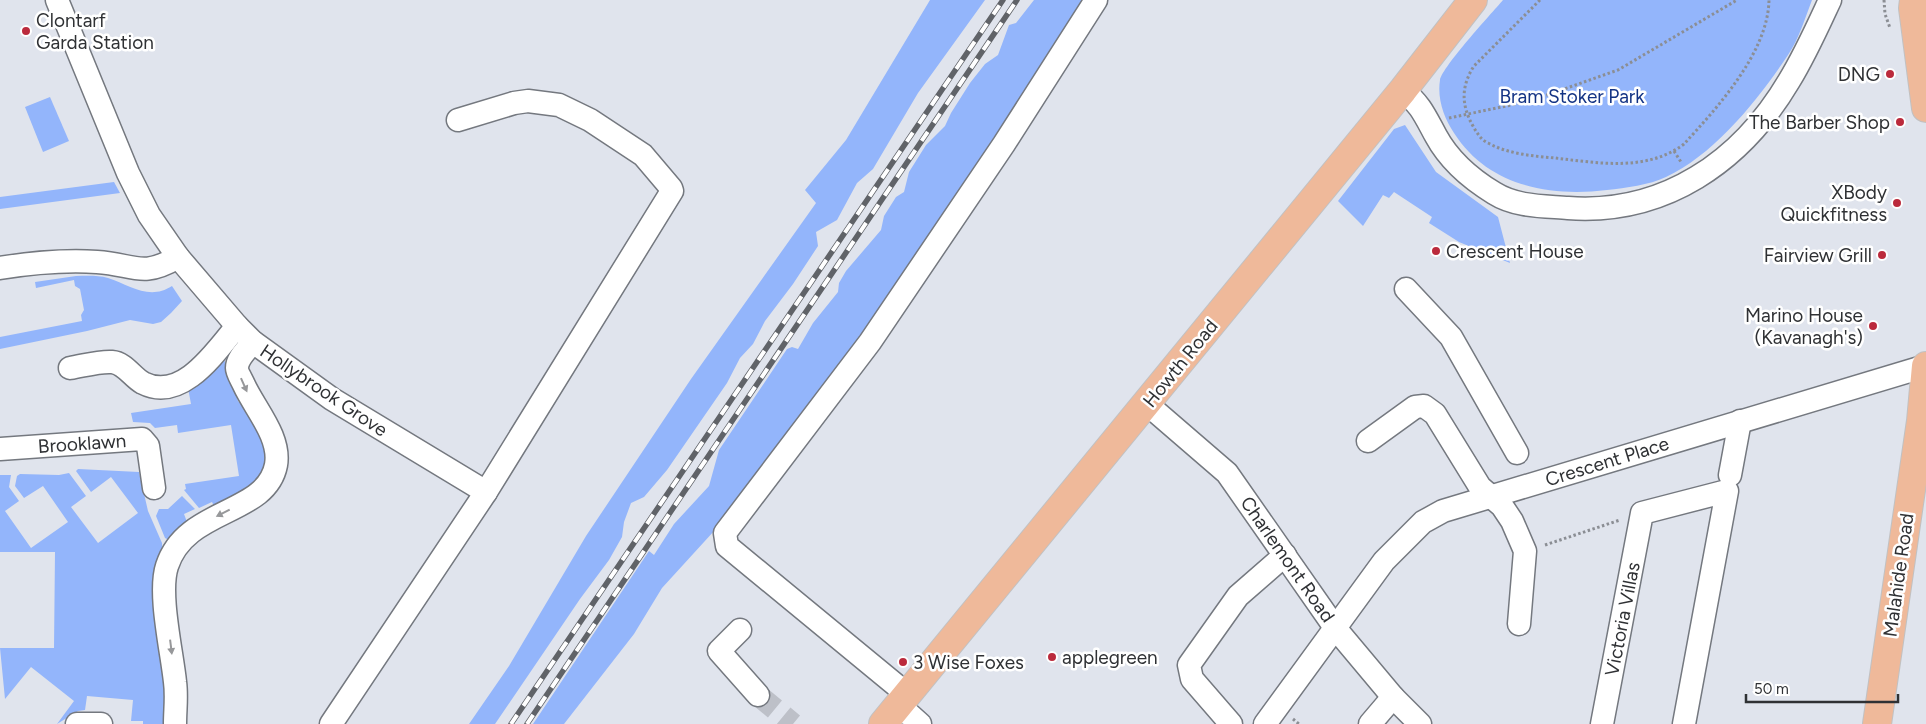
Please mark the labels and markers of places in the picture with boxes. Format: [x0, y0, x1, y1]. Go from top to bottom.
place label: Clontarf Garda Station [36, 9, 154, 54]
marker: Clontarf Garda Station [20, 25, 32, 37]
place label: DNG [1838, 63, 1880, 86]
marker: DNG [1884, 68, 1896, 80]
place label: The Barber Shop [1749, 111, 1890, 134]
marker: The Barber Shop [1894, 116, 1906, 128]
place label: XBody Quickfitness [1780, 181, 1887, 226]
marker: XBody Quickfitness [1891, 197, 1903, 209]
place label: Crescent House [1446, 240, 1584, 263]
place label: Fairview Grill [1764, 244, 1872, 267]
marker: Crescent House [1430, 245, 1442, 257]
marker: Fairview Grill [1876, 249, 1888, 261]
place label: Marino House (Kavanagh's) [1745, 304, 1863, 349]
marker: Marino House (Kavanagh's) [1867, 320, 1879, 332]
place label: applegreen [1062, 646, 1158, 669]
place label: 3 Wise Foxes [913, 651, 1024, 674]
marker: applegreen [1046, 651, 1058, 663]
marker: 3 Wise Foxes [897, 656, 909, 668]

